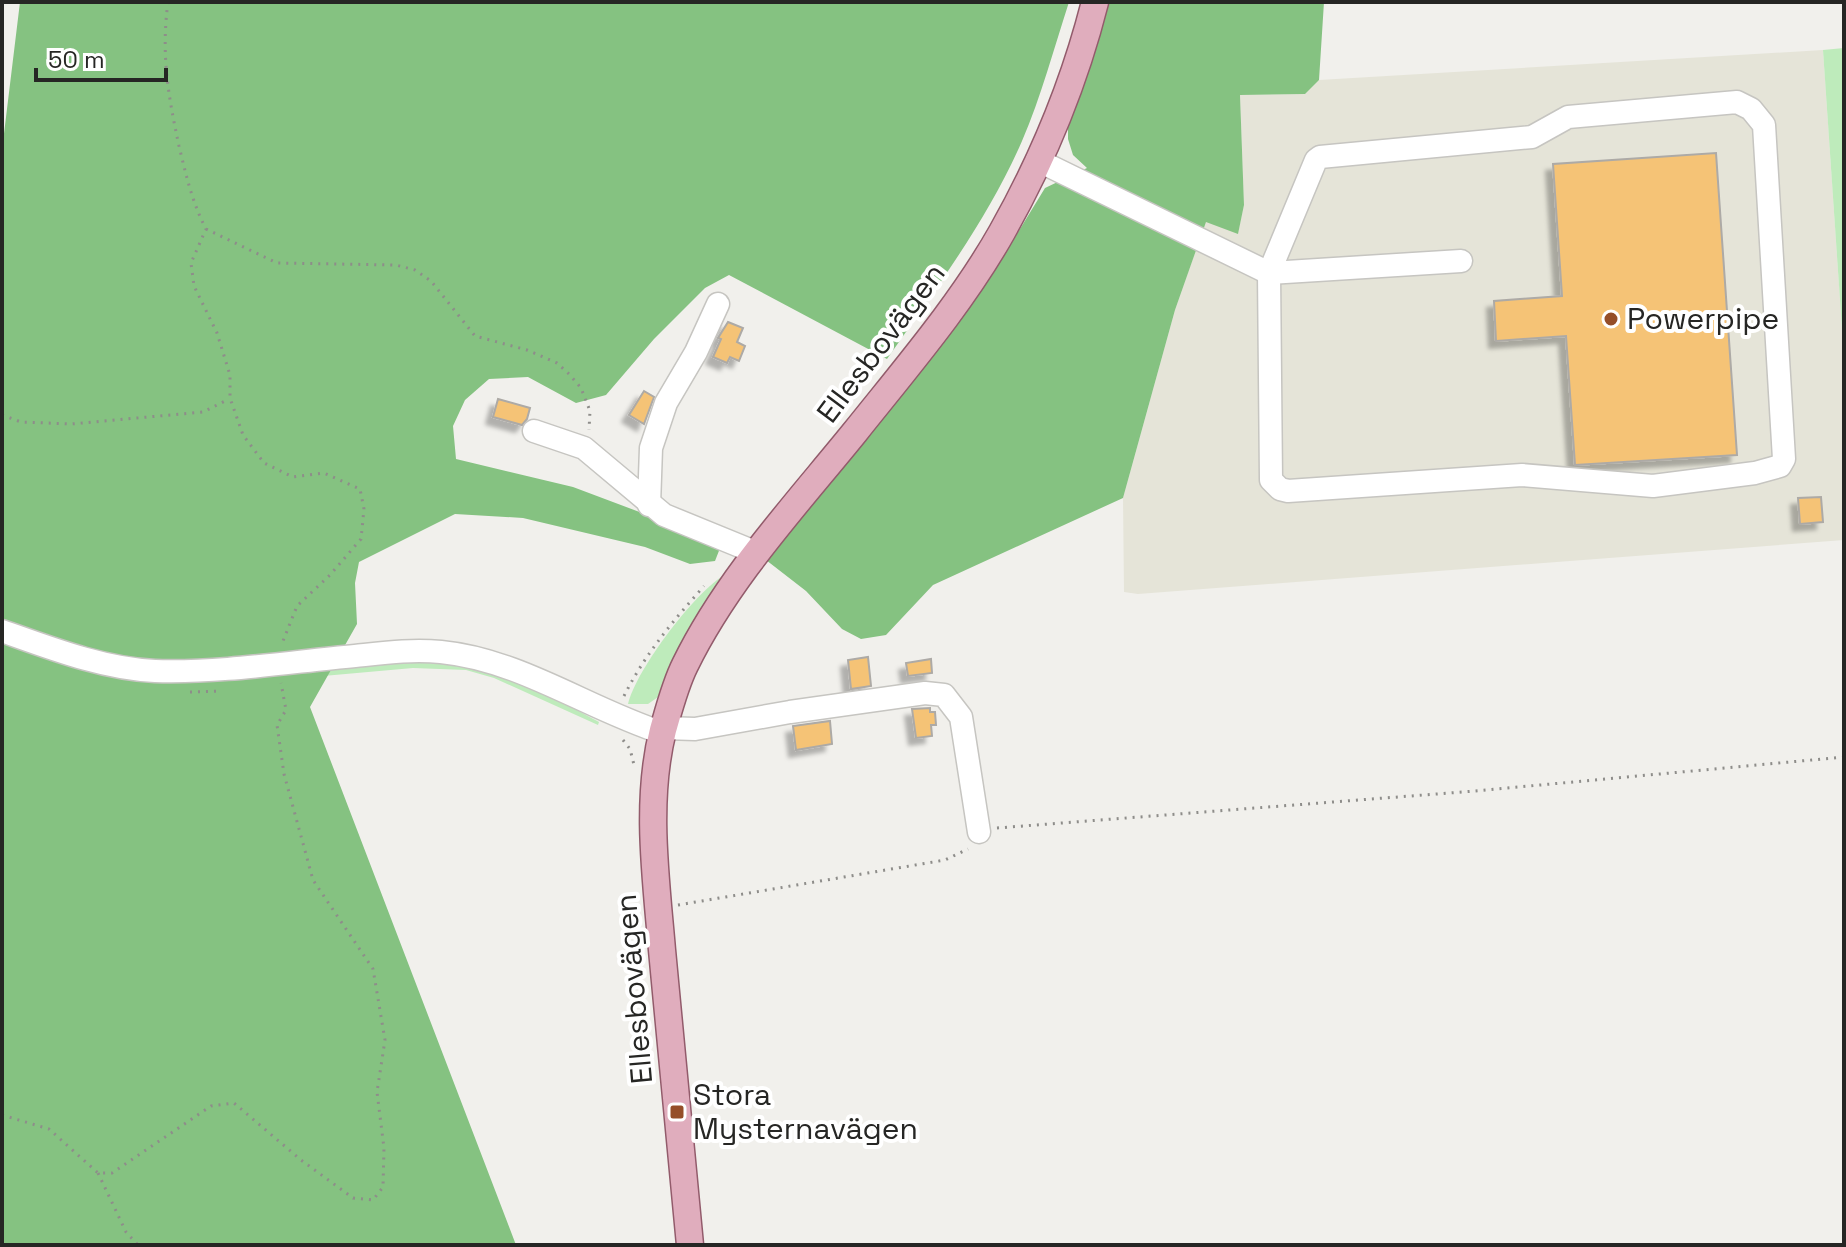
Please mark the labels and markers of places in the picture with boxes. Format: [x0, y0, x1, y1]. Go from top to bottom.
place label: Powerpipe [1627, 299, 1779, 338]
marker: Powerpipe [1602, 310, 1620, 328]
place label: Stora Mysternavägen [693, 1075, 918, 1148]
marker: Stora Mysternavägen [668, 1103, 686, 1121]

